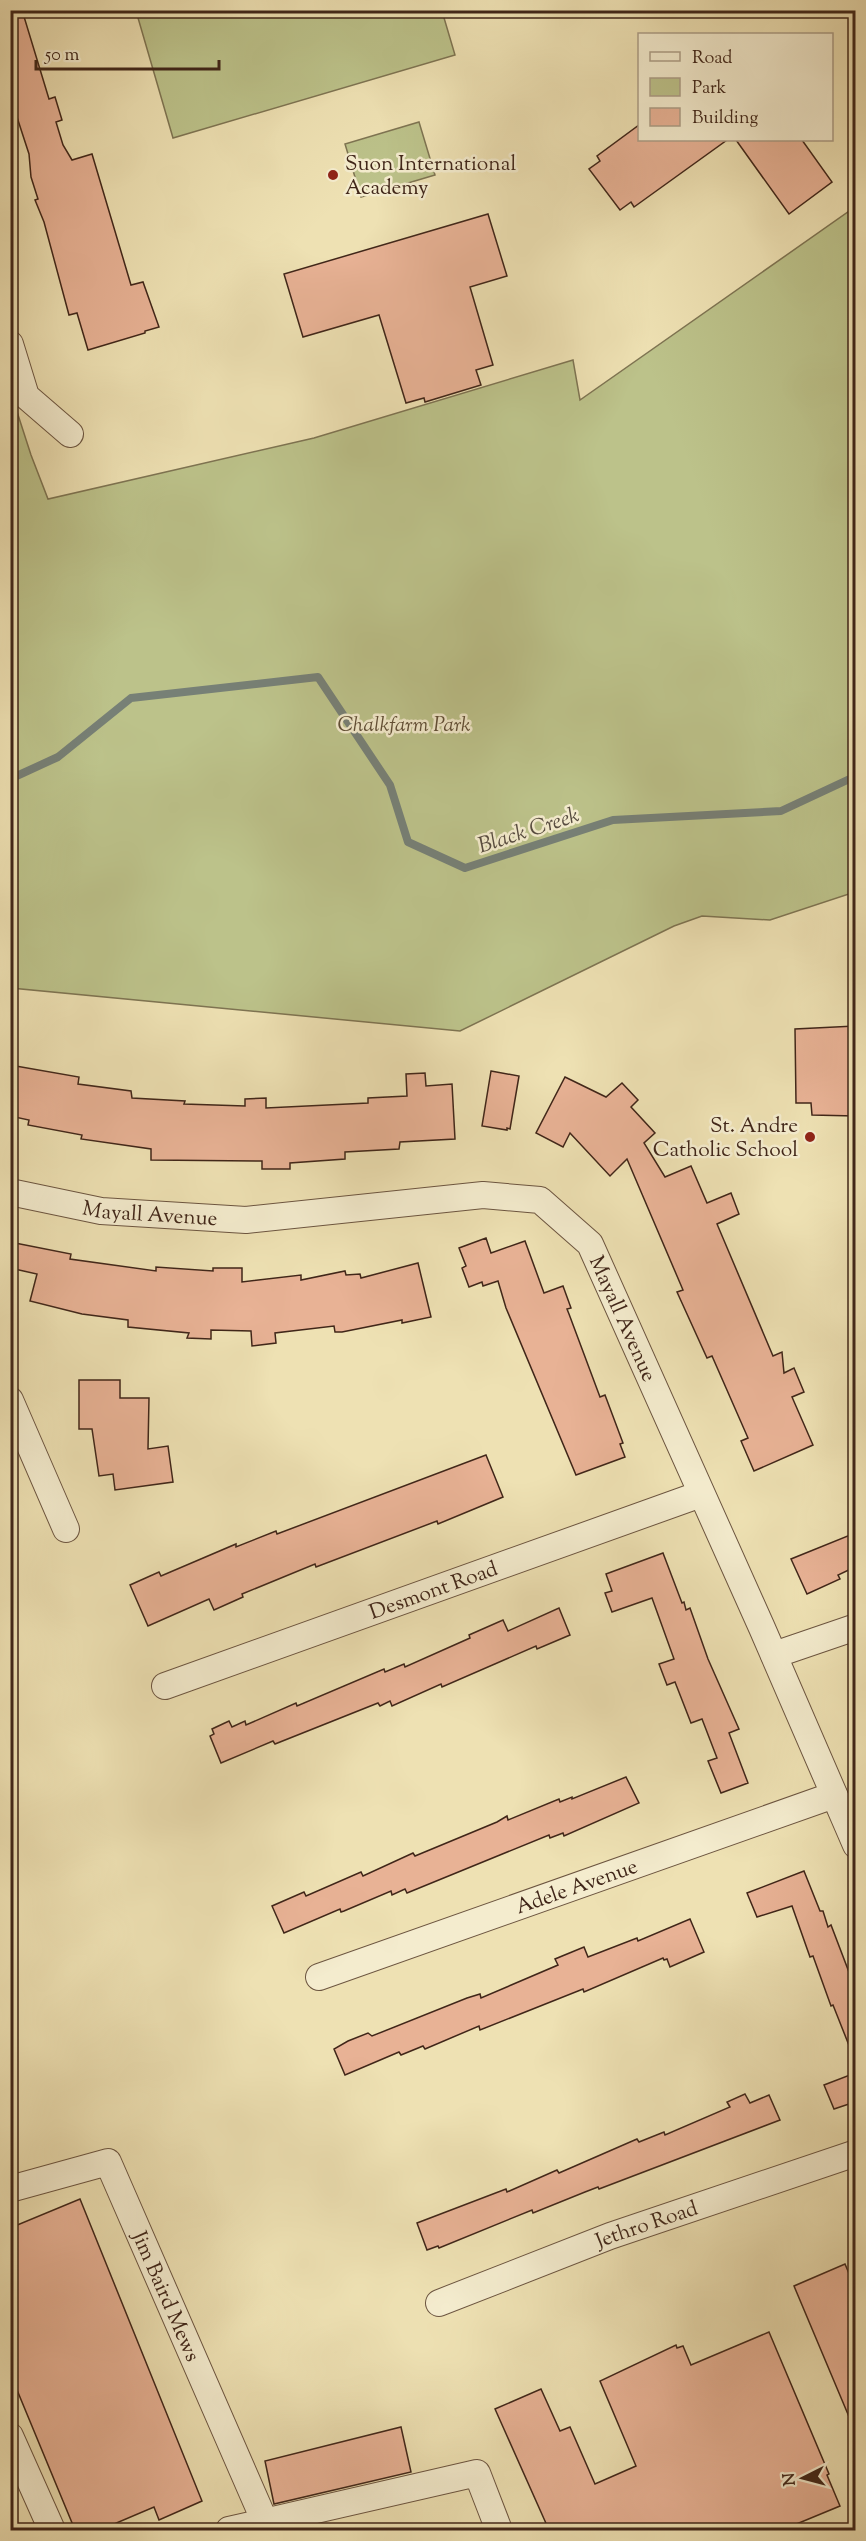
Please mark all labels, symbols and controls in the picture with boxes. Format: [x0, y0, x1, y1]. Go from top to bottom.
scale bar [36, 33, 219, 71]
legend [638, 33, 833, 141]
text: 50 m [44, 43, 80, 69]
text: Road [692, 46, 732, 72]
text: Park [692, 76, 727, 102]
text: Building [692, 106, 758, 132]
place label: Suon International Academy [345, 150, 516, 204]
marker: Suon International Academy [326, 168, 340, 182]
park label: Chalkfarm Park [338, 711, 471, 741]
water label: Black Creek [474, 800, 584, 863]
place label: St. Andre Catholic School [653, 1112, 798, 1166]
marker: St. Andre Catholic School [803, 1130, 817, 1144]
street label: Mayall Avenue [79, 1194, 218, 1235]
street label: Mayall Avenue [580, 1251, 663, 1387]
street label: Desmont Road [366, 1555, 502, 1629]
street label: Adele Avenue [512, 1853, 642, 1923]
street label: Jethro Road [591, 2194, 702, 2258]
street label: Jim Baird Mews [123, 2226, 206, 2367]
north arrow [773, 2448, 833, 2508]
text: N [778, 2472, 803, 2487]

